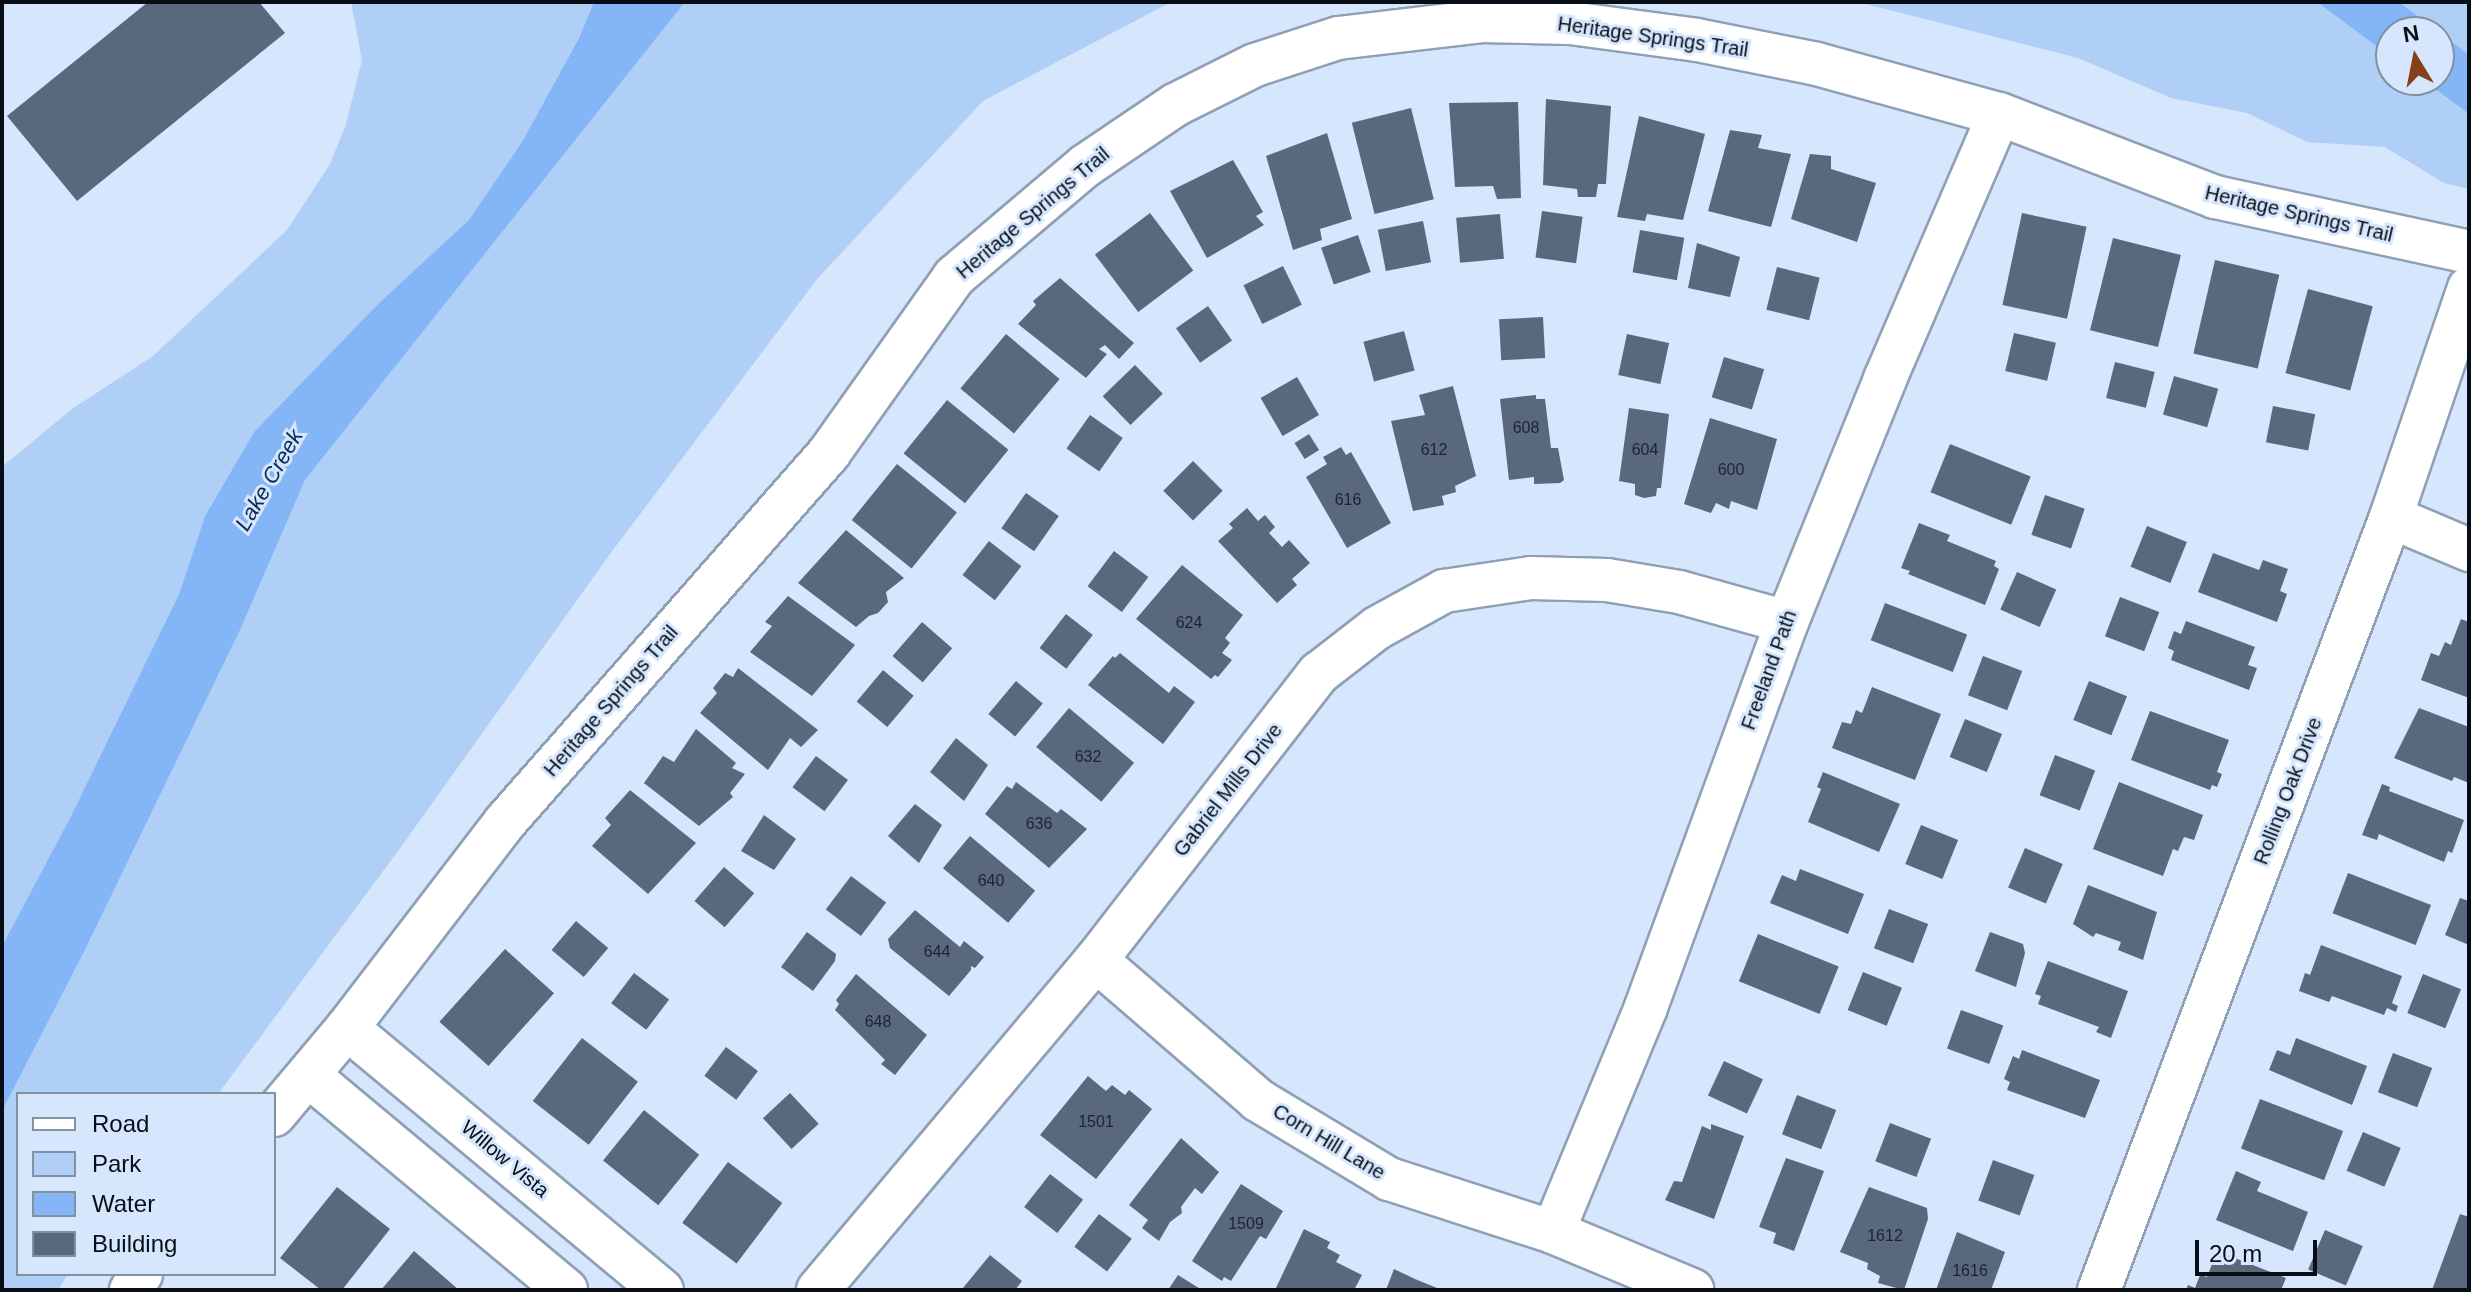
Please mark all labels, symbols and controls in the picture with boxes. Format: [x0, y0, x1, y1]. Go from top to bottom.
street label: Heritage Springs Trail [1556, 12, 1750, 62]
north arrow [2375, 16, 2455, 96]
text: N [2401, 20, 2421, 48]
street label: Heritage Springs Trail [951, 142, 1115, 284]
street label: Heritage Springs Trail [2202, 181, 2396, 247]
house number: 608 [1513, 418, 1539, 438]
water label: Lake Creek [229, 425, 309, 535]
house number: 612 [1421, 440, 1447, 460]
house number: 604 [1632, 440, 1658, 460]
house number: 600 [1718, 460, 1744, 480]
house number: 616 [1335, 490, 1361, 510]
street label: Freeland Path [1736, 607, 1802, 733]
house number: 624 [1176, 613, 1202, 633]
street label: Heritage Springs Trail [539, 620, 683, 782]
street label: Rolling Oak Drive [2249, 714, 2327, 868]
street label: Gabriel Mills Drive [1169, 719, 1287, 861]
house number: 632 [1075, 747, 1101, 767]
house number: 636 [1026, 814, 1052, 834]
house number: 640 [978, 871, 1004, 891]
house number: 644 [924, 942, 950, 962]
house number: 648 [865, 1012, 891, 1032]
legend [16, 1092, 276, 1276]
street label: Corn Hill Lane [1269, 1099, 1389, 1185]
text: Road [92, 1110, 149, 1137]
house number: 1501 [1078, 1112, 1114, 1132]
street label: Willow Vista [456, 1115, 554, 1203]
text: Park [92, 1150, 141, 1177]
text: Water [92, 1190, 155, 1217]
house number: 1509 [1228, 1214, 1264, 1234]
scale bar [2199, 1224, 2321, 1274]
house number: 1612 [1867, 1226, 1903, 1246]
text: Building [92, 1230, 177, 1257]
text: 20 m [2209, 1240, 2262, 1267]
house number: 1616 [1952, 1261, 1988, 1281]

